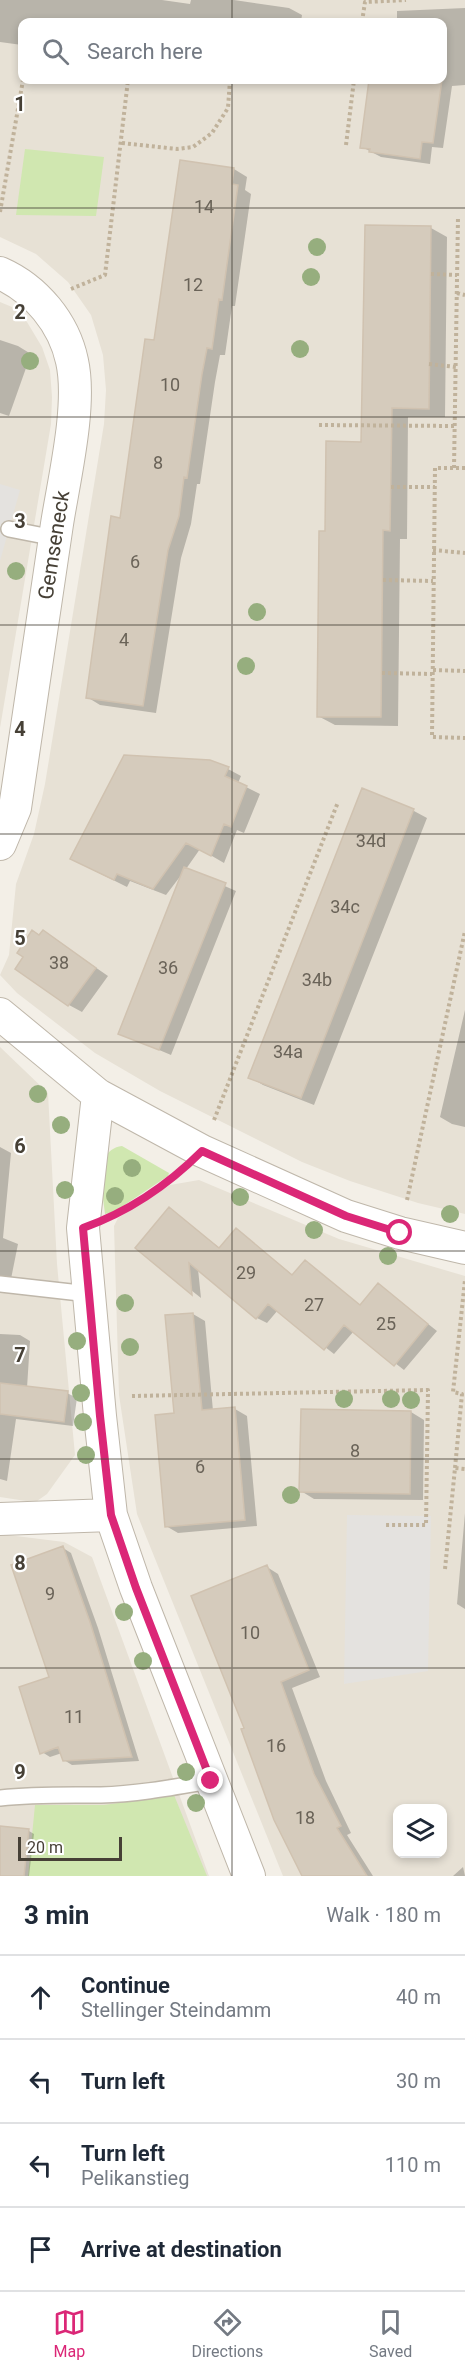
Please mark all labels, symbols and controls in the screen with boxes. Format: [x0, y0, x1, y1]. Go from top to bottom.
search box [18, 18, 447, 84]
icon: search [39, 35, 72, 68]
text: Search here [87, 39, 203, 64]
text: 1 [14, 92, 26, 116]
house number: 14 [194, 196, 214, 217]
house number: 12 [183, 274, 203, 295]
text: 2 [14, 300, 26, 324]
house number: 10 [160, 374, 180, 395]
house number: 8 [153, 452, 163, 473]
street label: Gemseneck [34, 488, 75, 601]
text: 3 [14, 509, 26, 533]
house number: 6 [130, 551, 140, 572]
house number: 4 [119, 629, 129, 650]
text: 4 [14, 717, 26, 741]
house number: 34d [356, 830, 386, 851]
house number: 34c [330, 896, 360, 917]
text: 5 [14, 926, 26, 950]
house number: 38 [49, 952, 69, 973]
house number: 36 [158, 957, 178, 978]
house number: 34b [302, 969, 332, 990]
house number: 34a [273, 1041, 303, 1062]
text: 6 [14, 1134, 26, 1158]
route start [386, 1219, 412, 1245]
house number: 29 [236, 1262, 256, 1283]
house number: 27 [304, 1294, 324, 1315]
house number: 25 [376, 1313, 396, 1334]
text: 7 [14, 1343, 26, 1367]
house number: 8 [350, 1440, 360, 1461]
house number: 6 [195, 1456, 205, 1477]
text: 8 [14, 1551, 26, 1575]
house number: 9 [45, 1583, 55, 1604]
house number: 10 [240, 1622, 260, 1643]
house number: 11 [64, 1706, 84, 1727]
house number: 16 [266, 1735, 286, 1756]
text: 9 [14, 1760, 26, 1784]
route end [197, 1767, 223, 1793]
map controls [393, 1804, 447, 1858]
button: layers [393, 1804, 447, 1858]
house number: 18 [295, 1807, 315, 1828]
scale bar [18, 1834, 122, 1862]
text: 20 m [27, 1838, 63, 1857]
text: 3 min [24, 1900, 89, 1930]
text: Walk · 180 m [326, 1903, 441, 1927]
text: Continue [81, 1973, 170, 1998]
icon: ahead [24, 1981, 57, 2014]
text: 40 m [396, 1985, 441, 2009]
text: Stellinger Steindamm [81, 1998, 271, 2022]
icon: left [24, 2065, 57, 2098]
text: Turn left [81, 2069, 165, 2094]
text: 30 m [396, 2069, 441, 2093]
text: Turn left [81, 2141, 165, 2166]
icon: left [24, 2149, 57, 2182]
text: 110 m [385, 2153, 441, 2177]
text: Pelikanstieg [81, 2166, 189, 2190]
icon: arrive [24, 2233, 57, 2266]
text: Arrive at destination [81, 2237, 282, 2262]
tab: Map [53, 2306, 86, 2361]
tab: Directions [191, 2306, 263, 2361]
tab: Saved [369, 2306, 412, 2361]

